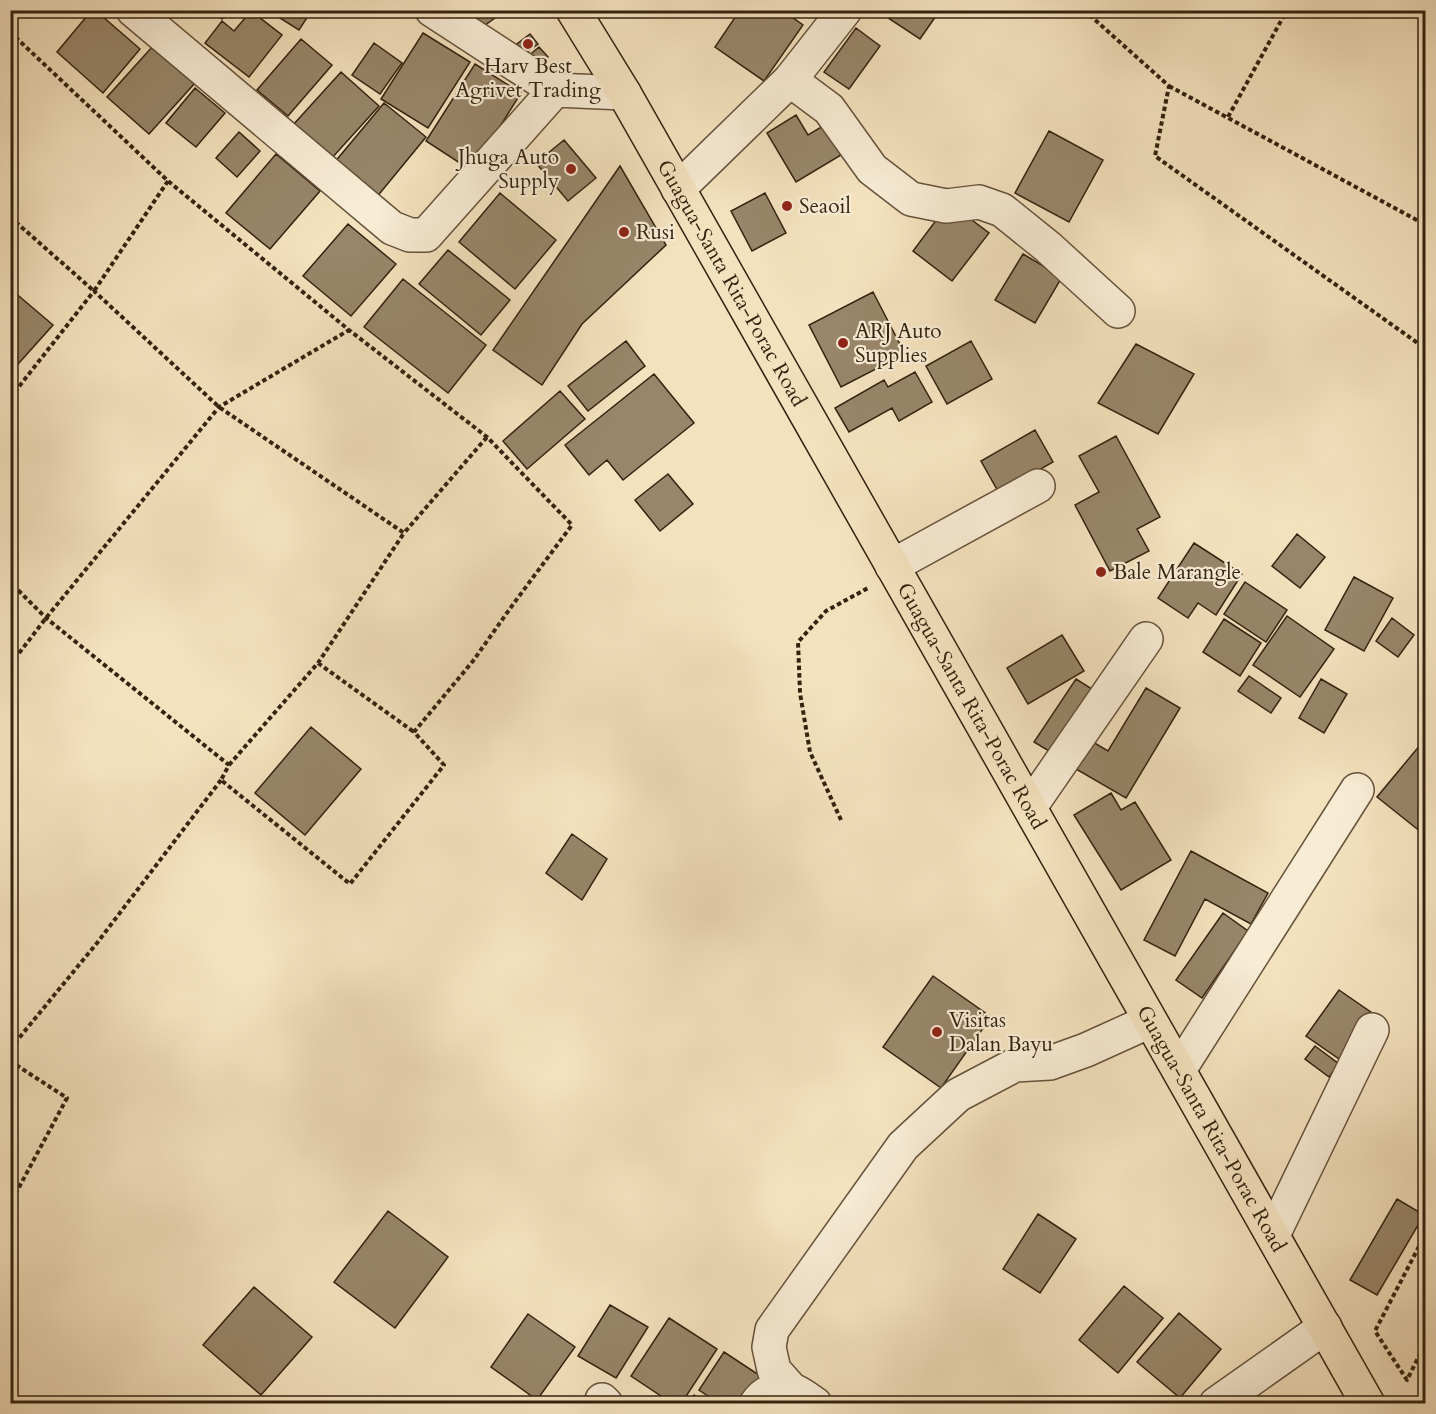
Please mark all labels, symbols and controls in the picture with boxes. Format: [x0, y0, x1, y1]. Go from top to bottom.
marker: Harv Best Agrivet Trading [521, 37, 535, 51]
place label: Harv Best Agrivet Trading [455, 52, 601, 105]
place label: Jhuga Auto Supply [455, 143, 559, 196]
street label: Guagua-Santa Rita-Porac Road [650, 155, 813, 412]
marker: Jhuga Auto Supply [564, 162, 578, 176]
place label: Seaoil [799, 192, 851, 221]
marker: Seaoil [780, 199, 794, 213]
place label: Rusi [636, 218, 675, 247]
marker: Rusi [617, 225, 631, 239]
place label: ARJ Auto Supplies [855, 317, 942, 370]
marker: ARJ Auto Supplies [836, 336, 850, 350]
place label: Bale Marangle [1113, 558, 1241, 587]
marker: Bale Marangle [1094, 565, 1108, 579]
street label: Guagua-Santa Rita-Porac Road [890, 577, 1053, 835]
street label: Guagua-Santa Rita-Porac Road [1130, 1000, 1293, 1257]
place label: Visitas Dalan Bayu [949, 1006, 1053, 1059]
marker: Visitas Dalan Bayu [930, 1025, 944, 1039]

